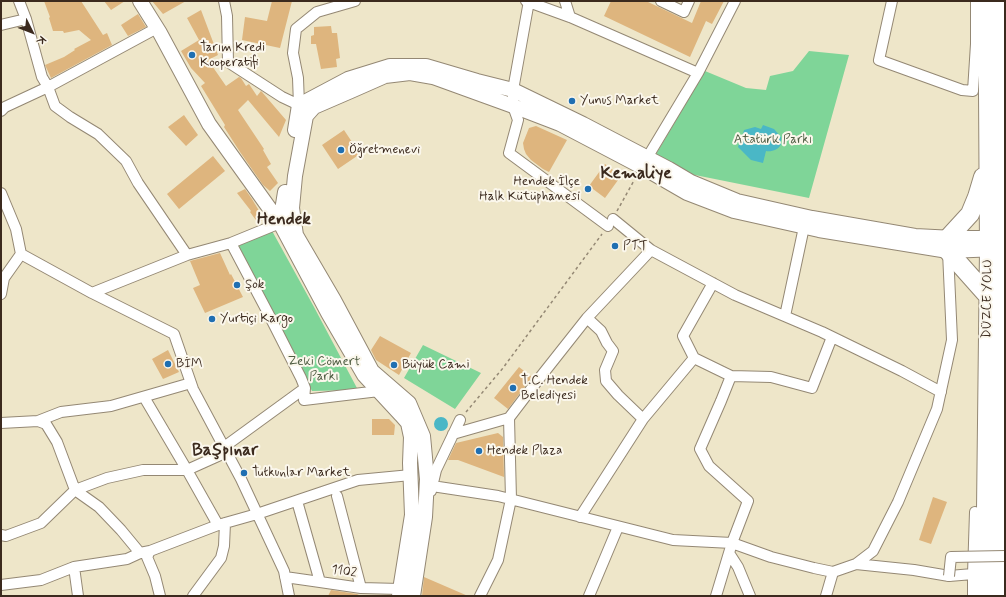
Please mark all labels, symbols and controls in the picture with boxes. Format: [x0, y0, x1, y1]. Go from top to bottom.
north arrow [12, 12, 52, 52]
text: K [33, 32, 49, 48]
place label: Tarım Kredi Kooperatifi [200, 40, 265, 71]
marker: Tarım Kredi Kooperatifi [187, 50, 197, 60]
place label: Yunus Market [580, 93, 659, 109]
marker: Yunus Market [567, 96, 577, 106]
park label: Atatürk Parkı [734, 132, 812, 148]
place label: Öğretmenevi [349, 142, 420, 158]
marker: Öğretmenevi [336, 145, 346, 155]
district label: Kemaliye [600, 164, 672, 184]
place label: Hendek İlçe Halk Kütüphanesi [479, 174, 580, 205]
marker: Hendek İlçe Halk Kütüphanesi [583, 184, 593, 194]
district label: Hendek [257, 210, 311, 230]
place label: PTT [623, 238, 648, 254]
marker: PTT [610, 241, 620, 251]
street label: DÜZCE YOLU [980, 259, 996, 339]
place label: Şok [245, 277, 264, 293]
marker: Şok [232, 280, 242, 290]
place label: Yurtiçi Kargo [220, 311, 293, 327]
marker: Yurtiçi Kargo [207, 314, 217, 324]
park label: Zeki Cömert Parkı [288, 354, 360, 385]
place label: BİM [176, 356, 202, 372]
place label: Büyük Cami [402, 357, 470, 373]
marker: BİM [163, 359, 173, 369]
marker: Büyük Cami [389, 360, 399, 370]
place label: T.C. Hendek Belediyesi [521, 373, 588, 404]
marker: T.C. Hendek Belediyesi [508, 383, 518, 393]
district label: Başpınar [192, 441, 258, 461]
place label: Hendek Plaza [487, 443, 562, 459]
marker: Hendek Plaza [474, 446, 484, 456]
place label: Tutkunlar Market [252, 465, 350, 481]
marker: Tutkunlar Market [239, 468, 249, 478]
street label: 1102 [330, 562, 358, 582]

